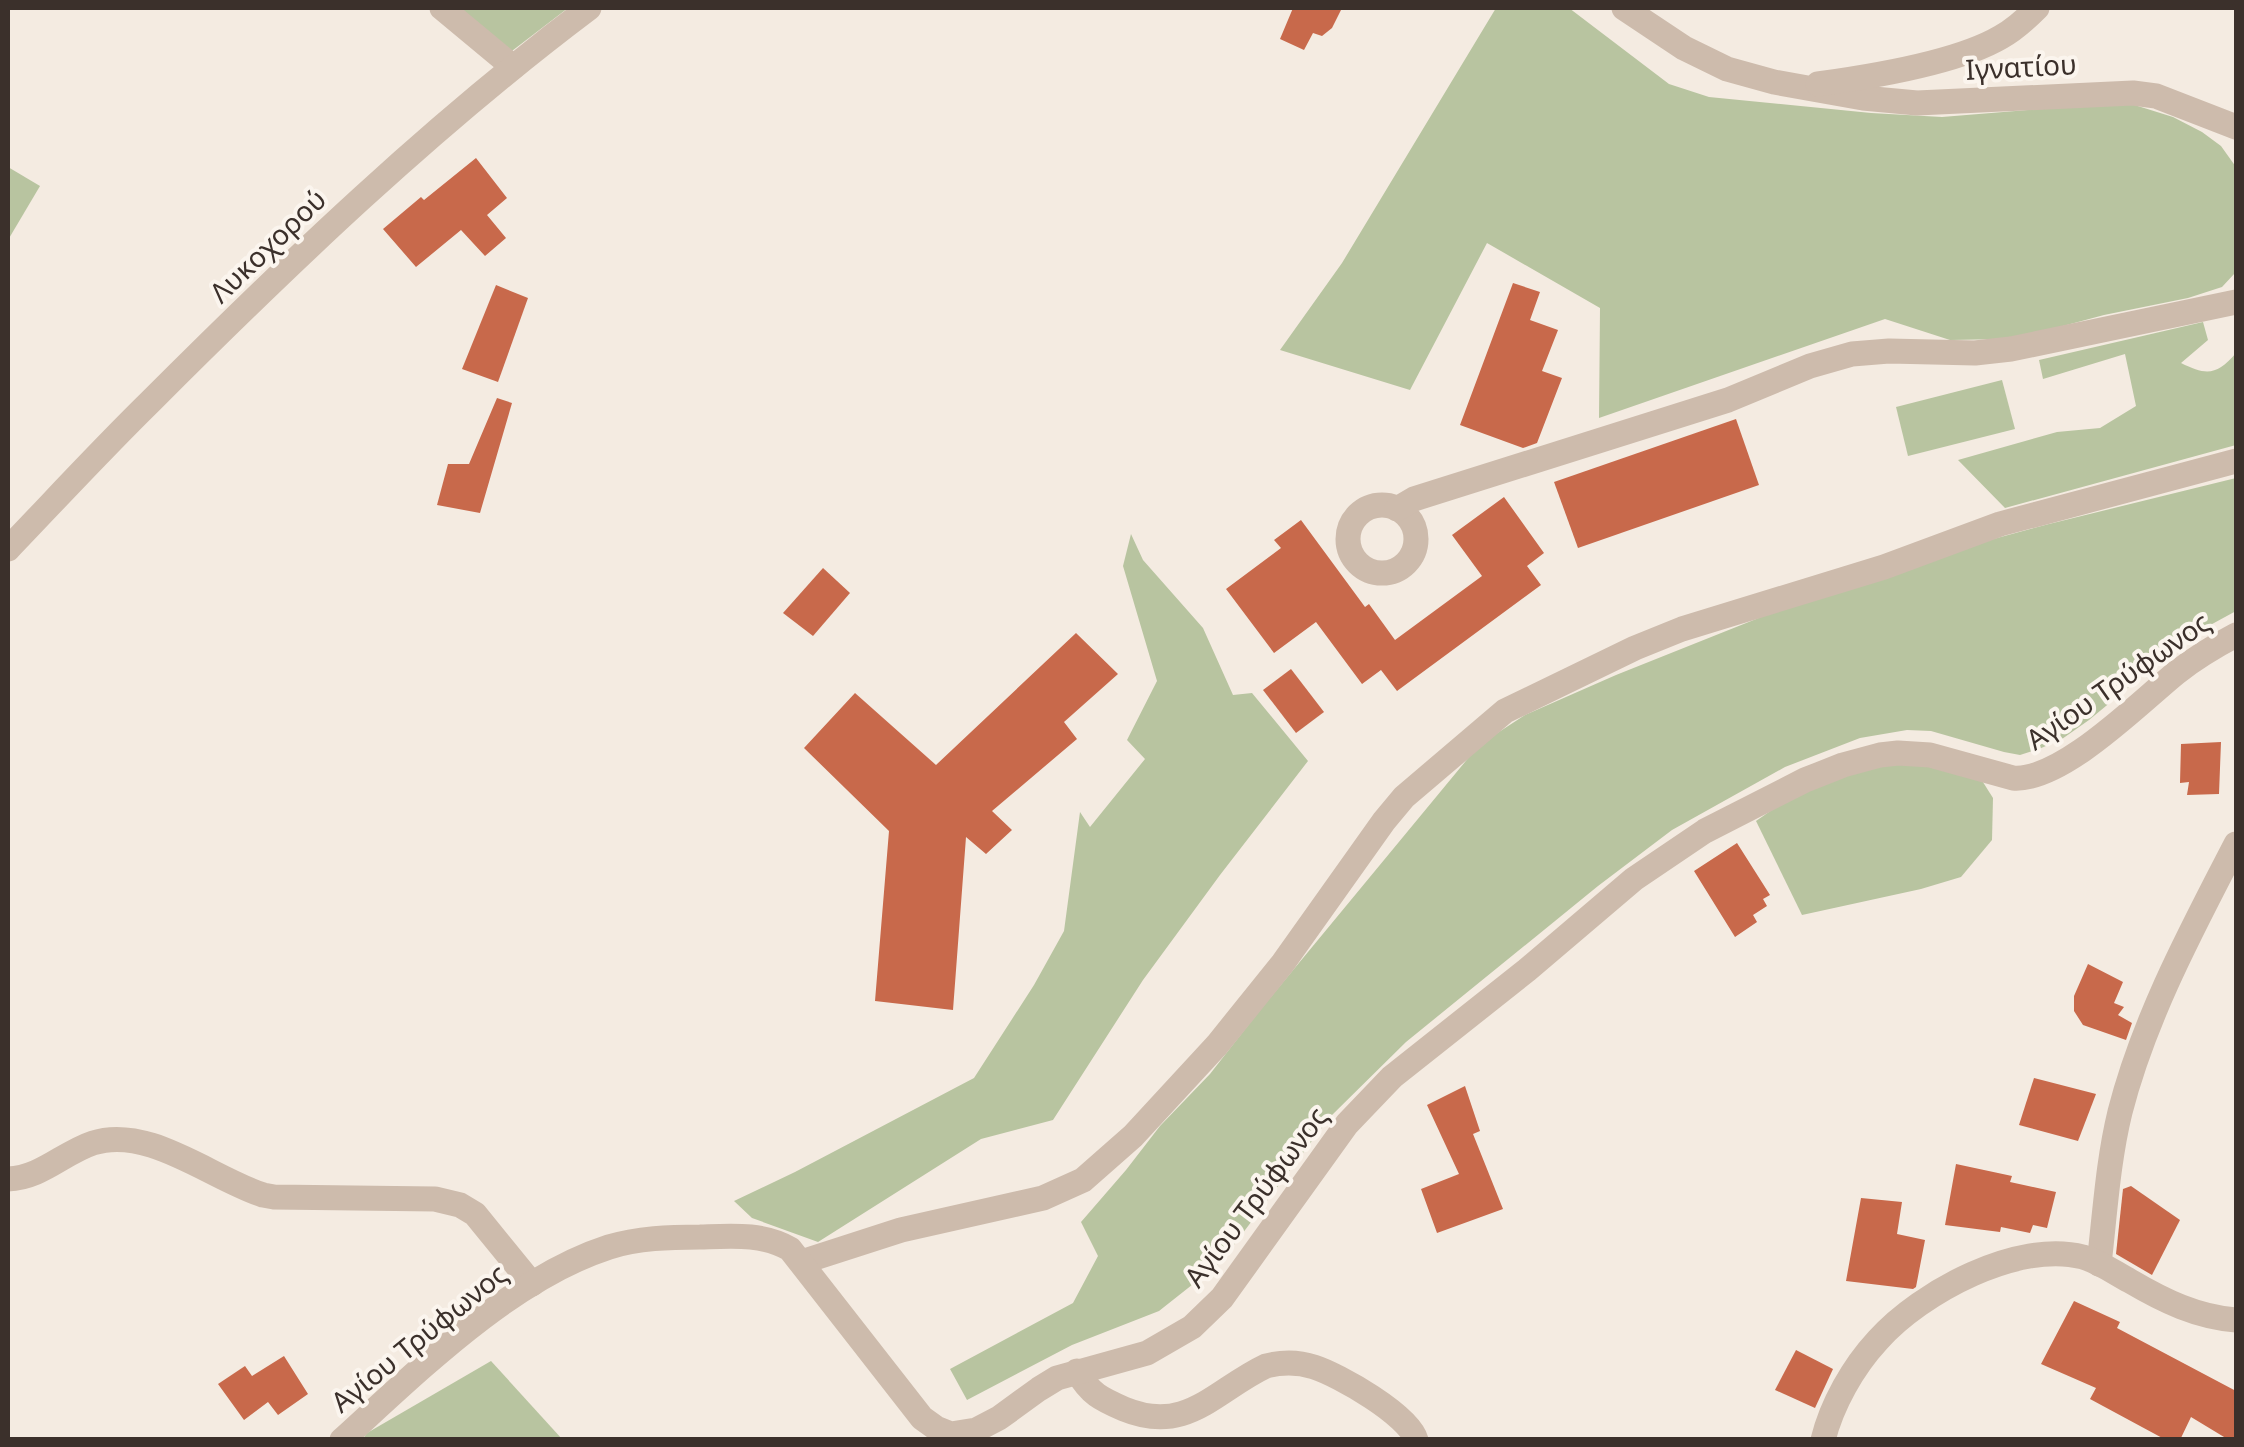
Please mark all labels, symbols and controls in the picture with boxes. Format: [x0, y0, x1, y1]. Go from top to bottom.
street label: Ιγνατίου [1964, 44, 2078, 88]
street label: Λυκοχορού [201, 180, 334, 310]
street label: Αγίου Τρύφωνος [2018, 602, 2217, 758]
street label: Αγίου Τρύφωνος [1175, 1098, 1336, 1294]
street label: Αγίου Τρύφωνος [322, 1254, 514, 1420]

